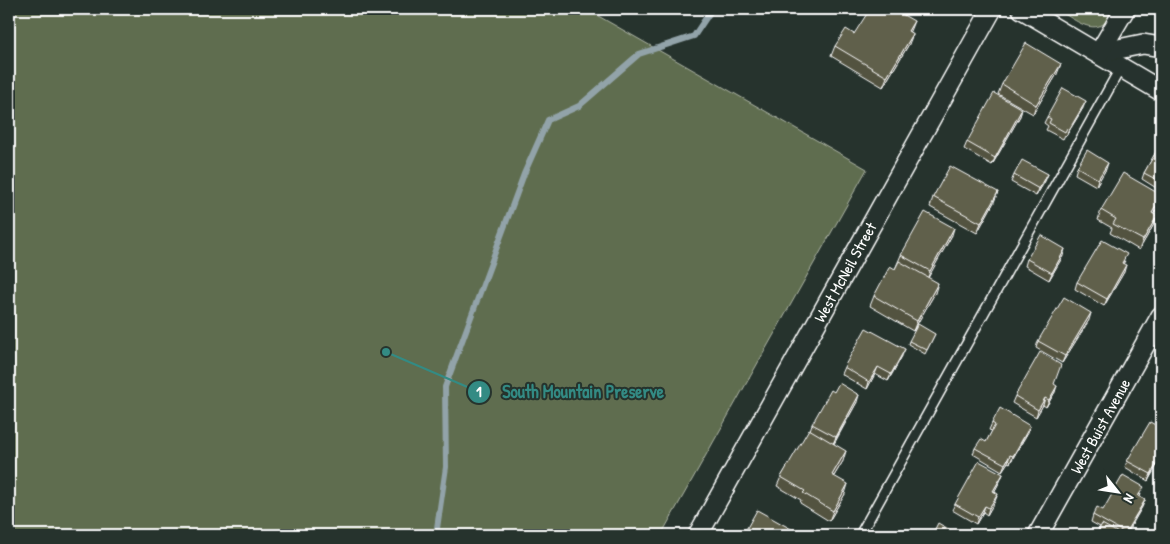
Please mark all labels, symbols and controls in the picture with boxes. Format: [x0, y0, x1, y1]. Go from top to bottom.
street label: West McNeil Street [808, 218, 882, 326]
street label: West Buist Avenue [1065, 374, 1136, 478]
callout: South Mountain Preserve [467, 375, 673, 408]
text: South Mountain Preserve [502, 379, 665, 404]
text: 1 [476, 381, 482, 402]
north arrow [1092, 466, 1142, 516]
text: N [1119, 491, 1140, 507]

